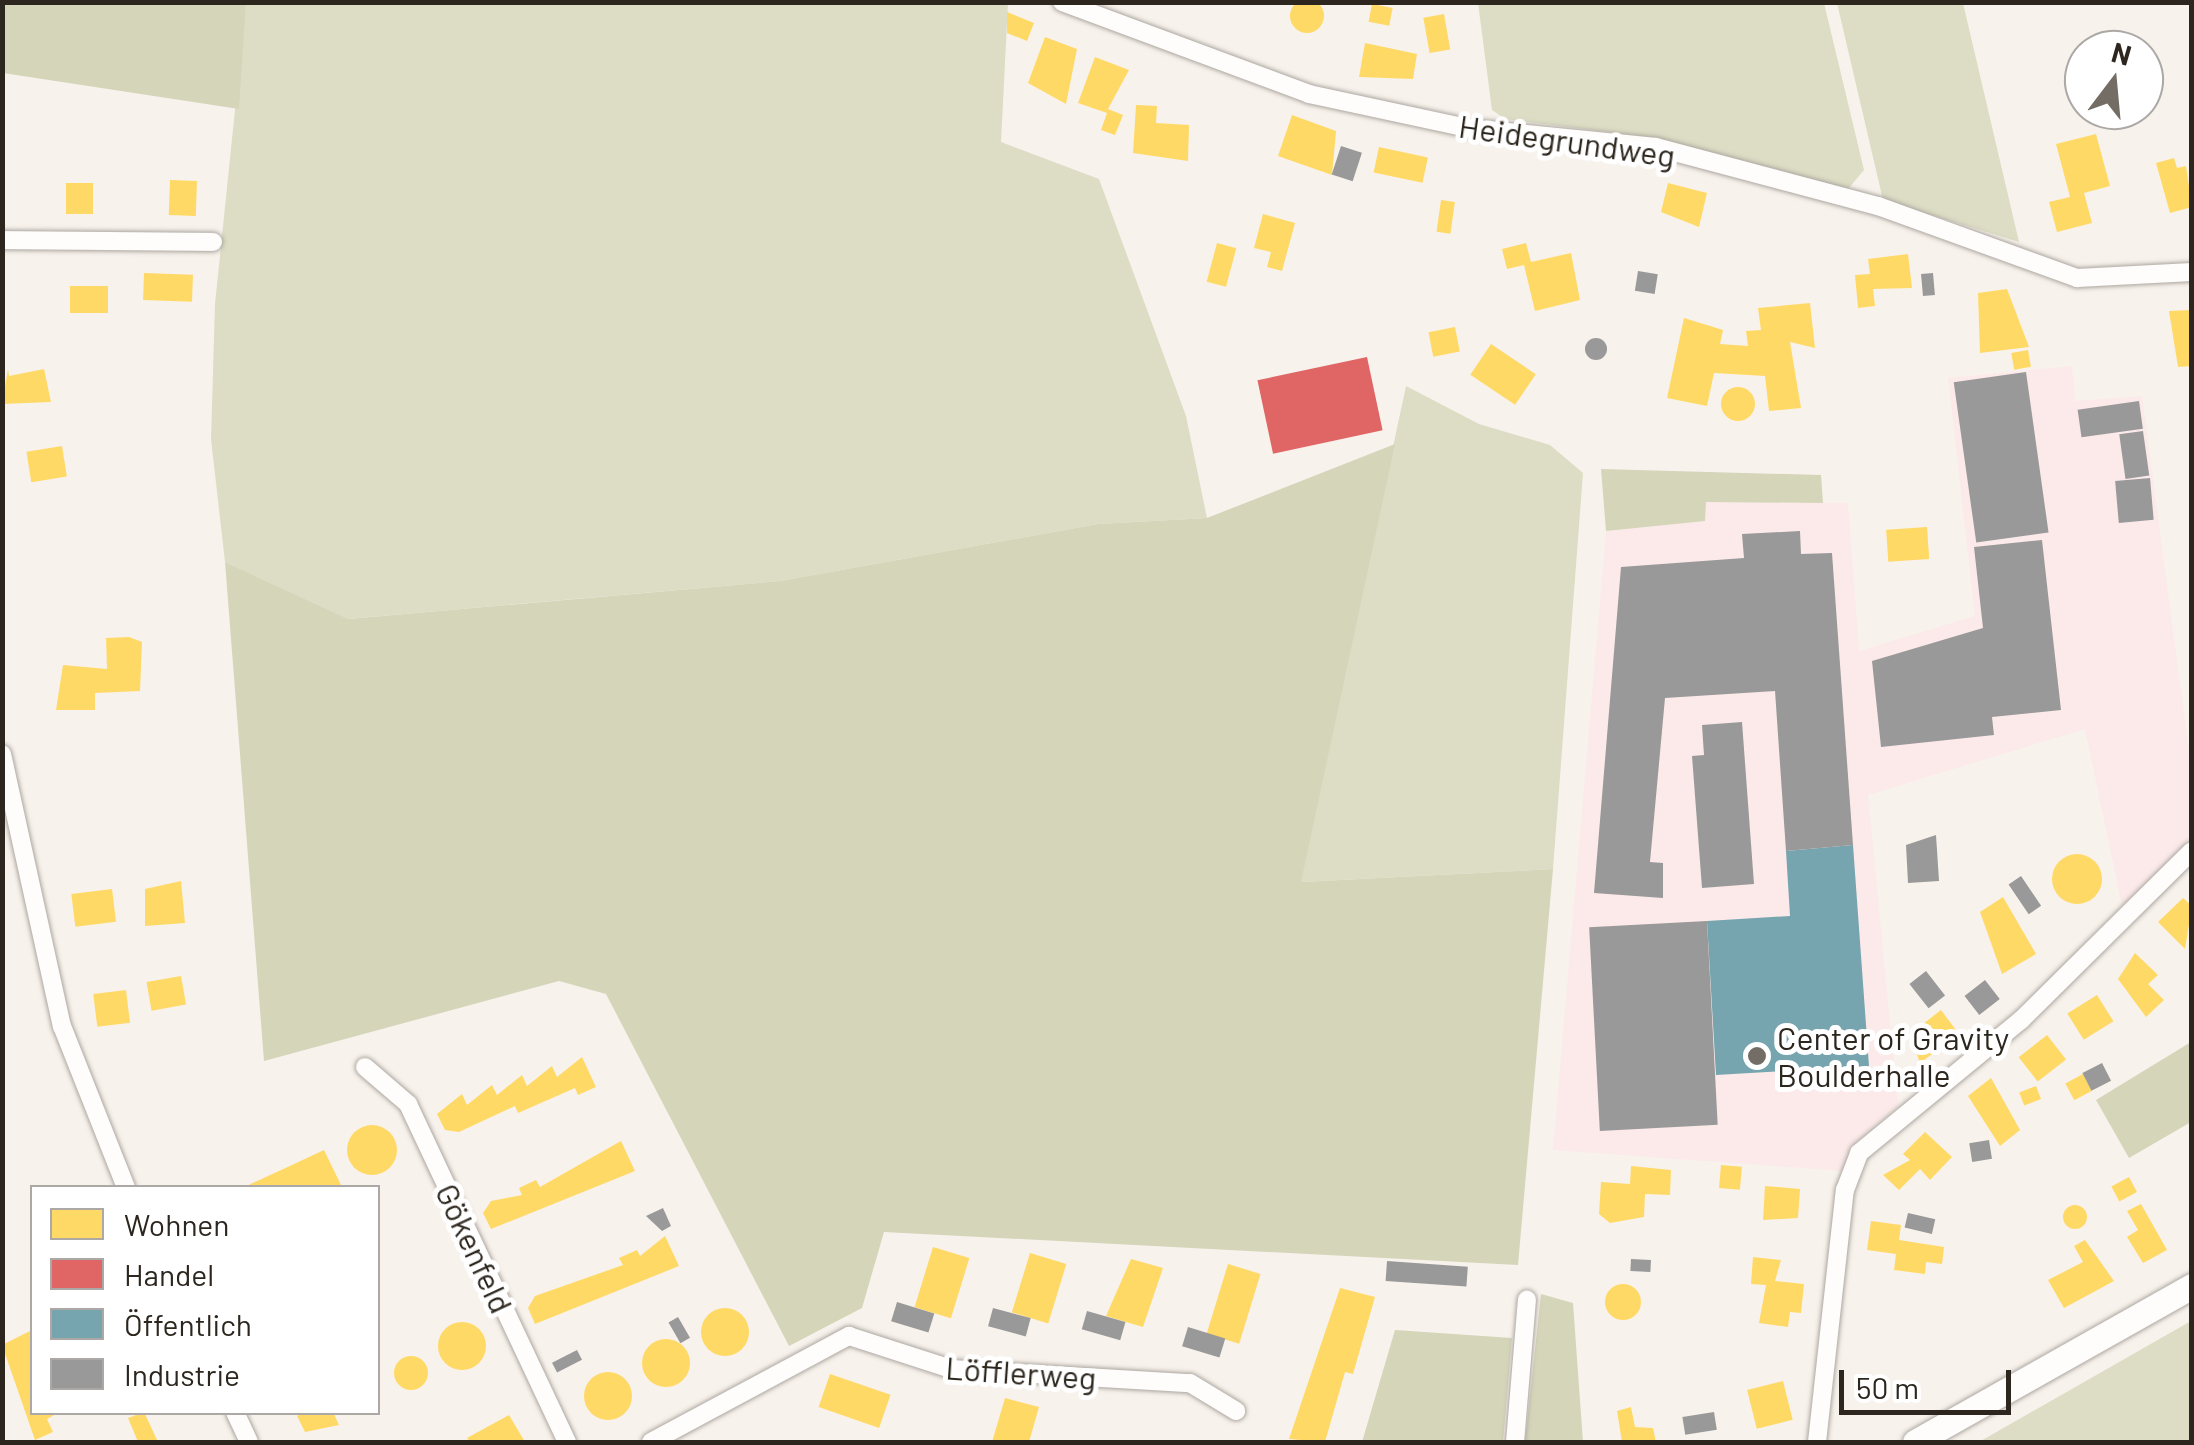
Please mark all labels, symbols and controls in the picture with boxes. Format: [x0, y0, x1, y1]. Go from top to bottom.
north arrow [2064, 30, 2164, 130]
text: N [2108, 34, 2135, 72]
street label: Heidegrundweg [1456, 106, 1678, 174]
place label: Center of Gravity Boulderhalle [1777, 1019, 2009, 1094]
marker: Center of Gravity Boulderhalle [1746, 1045, 1768, 1067]
street label: Gökenfeld [428, 1177, 522, 1319]
legend [30, 1185, 380, 1415]
text: Wohnen [124, 1206, 230, 1242]
text: Handel [124, 1256, 214, 1292]
text: Öffentlich [124, 1306, 252, 1342]
street label: Löfflerweg [944, 1348, 1098, 1396]
scale bar [1844, 1350, 2016, 1412]
text: Industrie [124, 1356, 240, 1392]
text: 50 m [1856, 1369, 1919, 1405]

